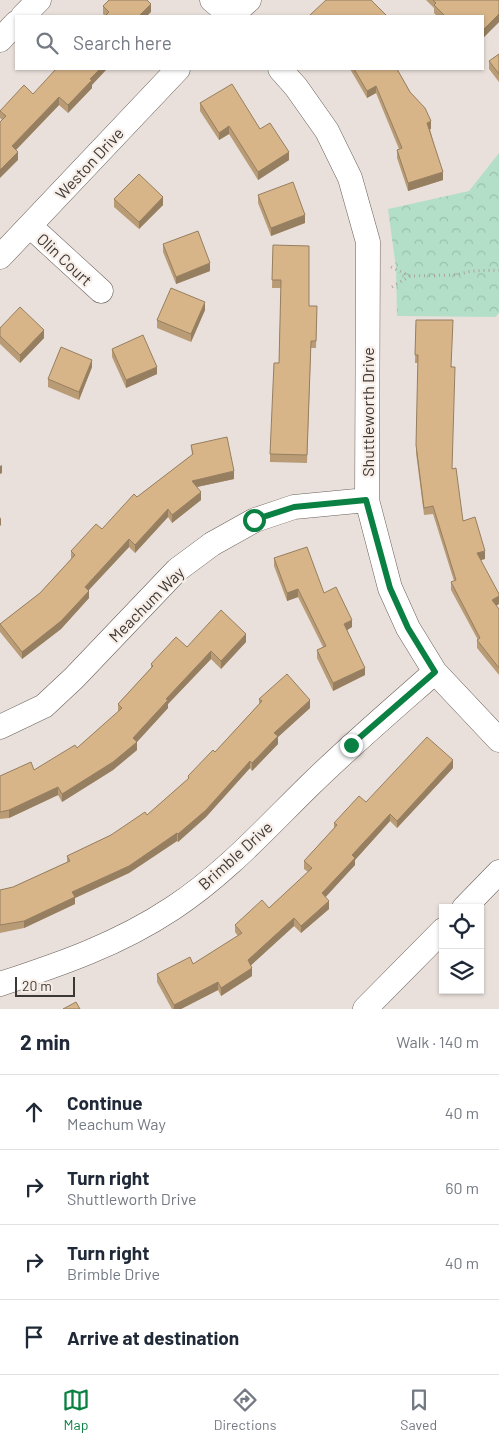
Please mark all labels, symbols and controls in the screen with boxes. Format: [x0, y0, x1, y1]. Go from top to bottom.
search box [15, 15, 484, 70]
icon: search [33, 29, 61, 57]
text: Search here [73, 31, 172, 54]
street label: Weston Drive [51, 123, 127, 203]
street label: Olin Court [34, 229, 96, 289]
street label: Shuttleworth Drive [358, 347, 377, 477]
route start [243, 509, 266, 532]
street label: Meachum Way [104, 562, 188, 646]
route end [340, 734, 363, 757]
street label: Brimble Drive [194, 817, 276, 893]
map controls [439, 904, 484, 994]
button: locate [439, 904, 484, 949]
button: layers [439, 949, 484, 994]
scale bar [15, 974, 75, 997]
text: 20 m [22, 977, 52, 994]
text: 2 min [20, 1029, 70, 1054]
text: Walk · 140 m [396, 1032, 479, 1051]
text: Continue [67, 1091, 143, 1114]
icon: ahead [20, 1098, 48, 1126]
text: 40 m [445, 1103, 479, 1122]
text: Meachum Way [67, 1114, 166, 1133]
text: Turn right [67, 1166, 149, 1189]
icon: right [20, 1173, 48, 1201]
text: 60 m [445, 1178, 479, 1197]
text: Shuttleworth Drive [67, 1189, 197, 1208]
text: Turn right [67, 1241, 149, 1264]
icon: right [20, 1248, 48, 1276]
text: 40 m [445, 1253, 479, 1272]
text: Brimble Drive [67, 1264, 160, 1283]
icon: arrive [20, 1323, 48, 1351]
text: Arrive at destination [67, 1326, 239, 1349]
tab: Map [62, 1386, 90, 1433]
tab: Directions [214, 1386, 276, 1433]
tab: Saved [400, 1386, 437, 1433]

